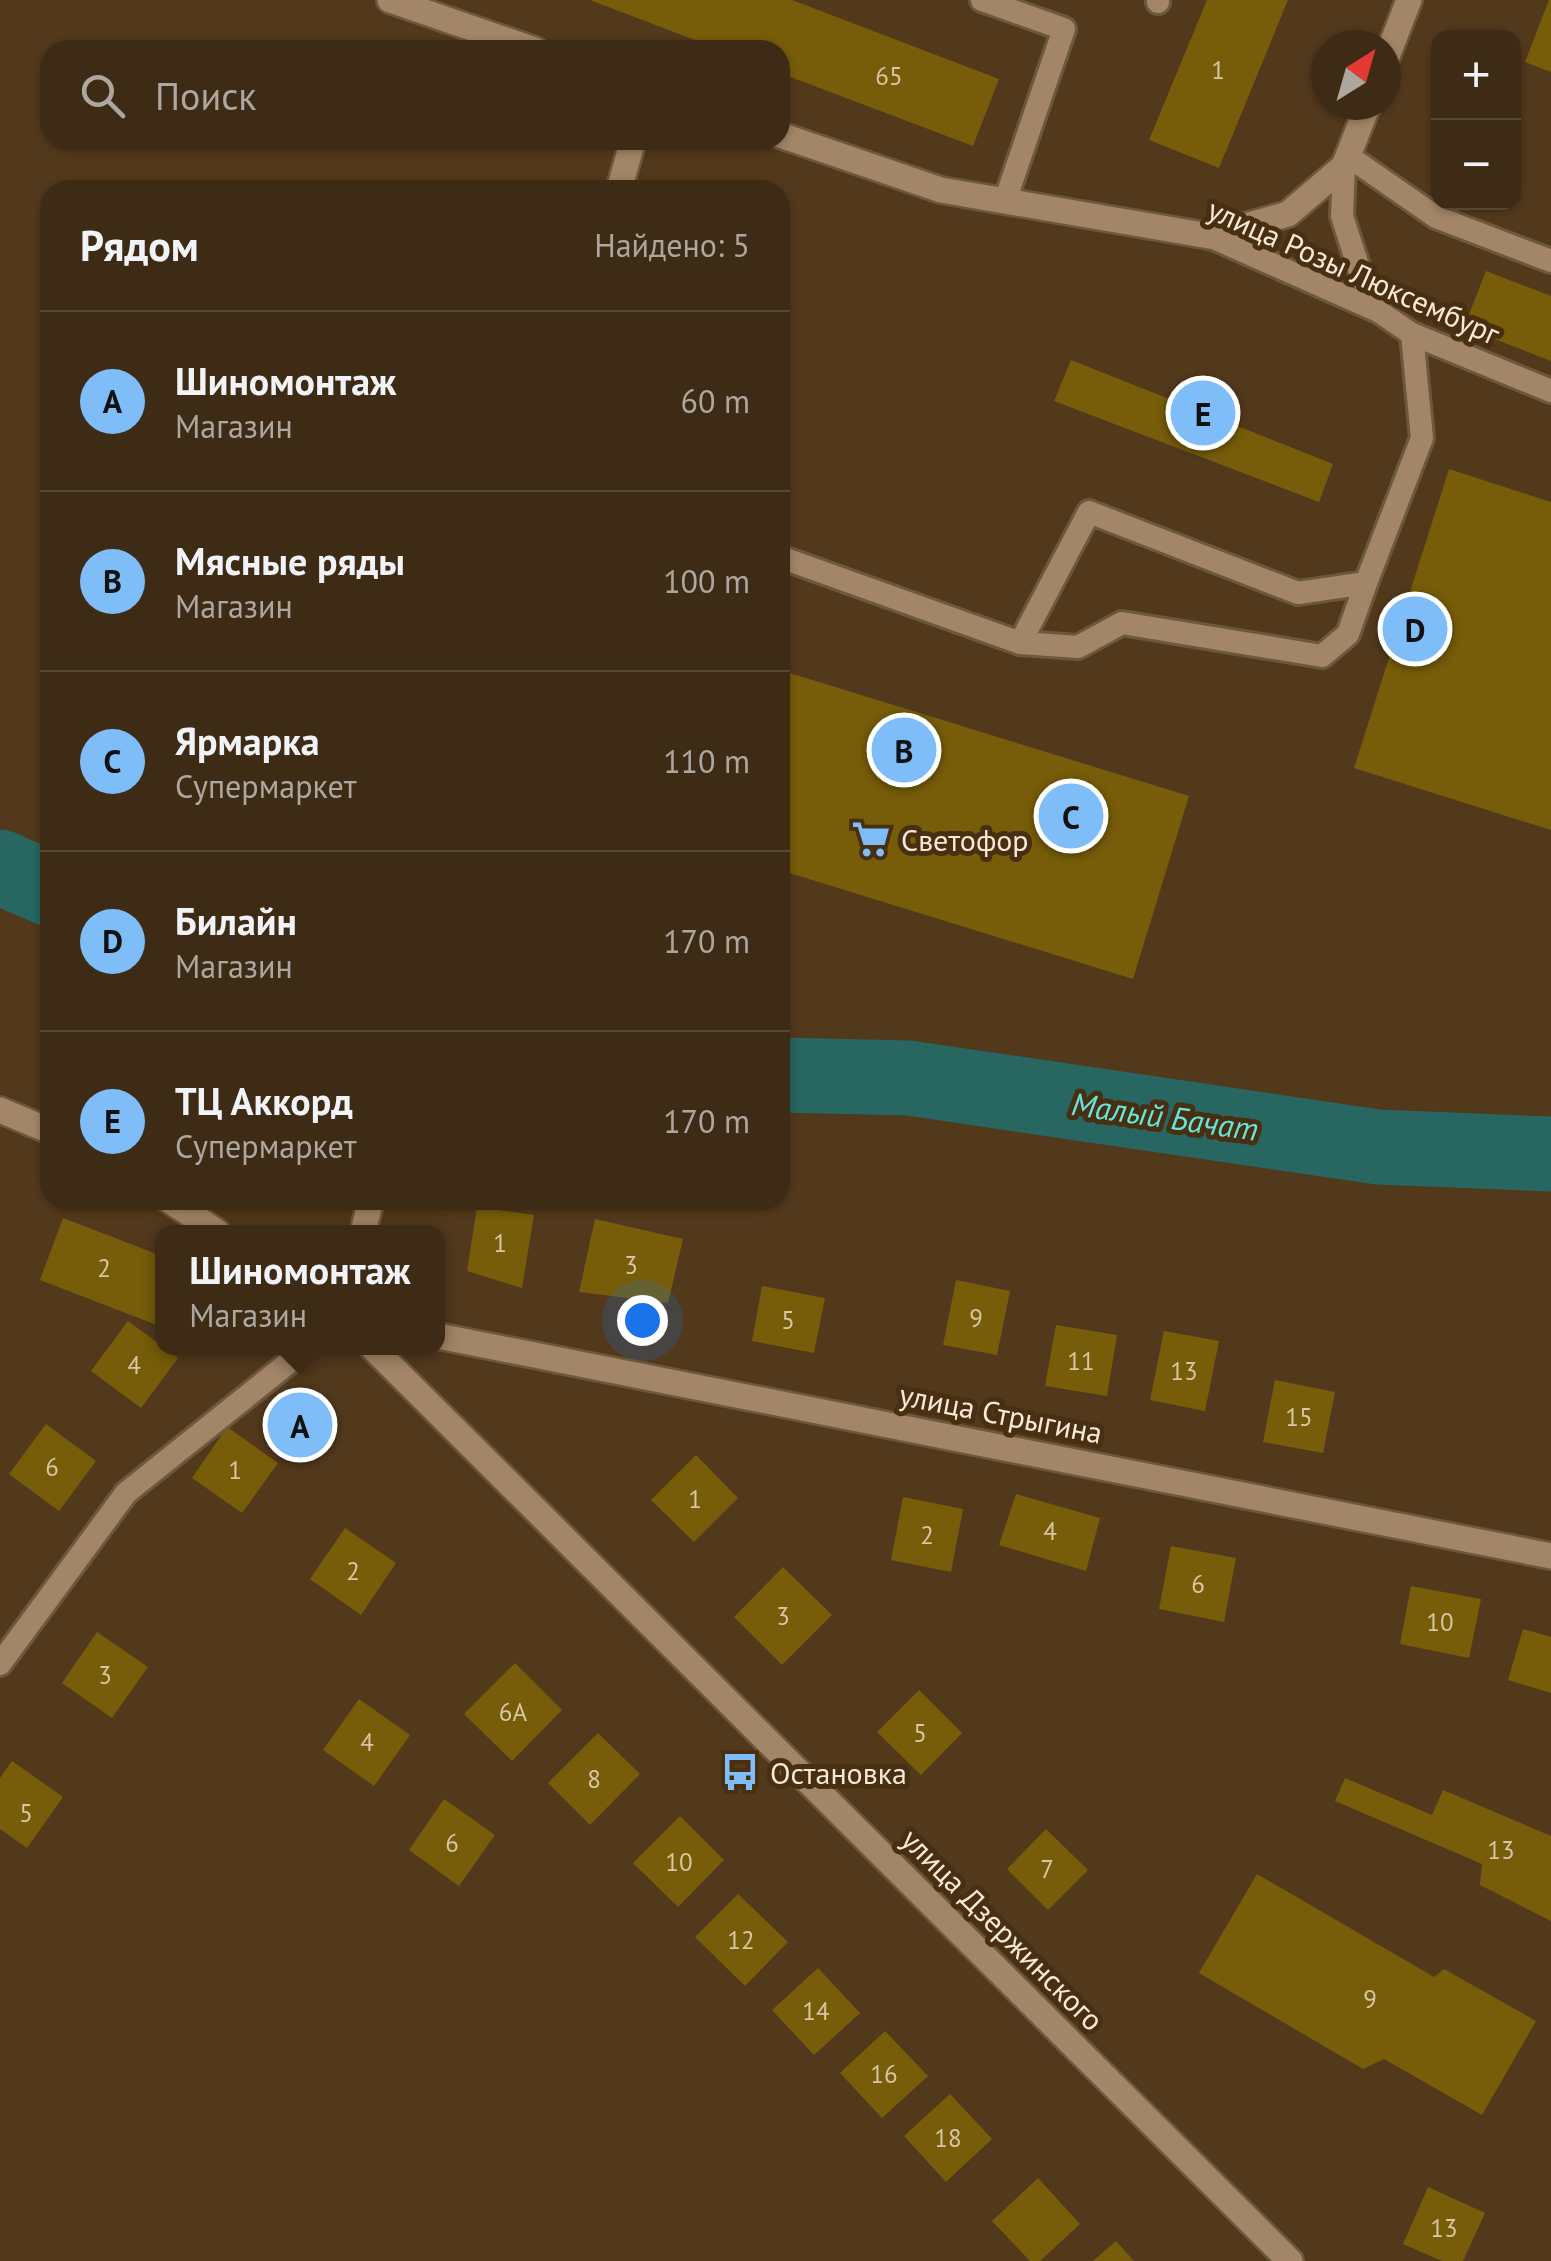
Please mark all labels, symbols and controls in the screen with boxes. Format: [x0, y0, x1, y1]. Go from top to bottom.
north arrow [1311, 30, 1401, 120]
map controls [1431, 30, 1521, 210]
button: + [1431, 30, 1521, 120]
search box [40, 40, 790, 150]
house number: 1 [1211, 54, 1225, 86]
house number: 65 [875, 60, 903, 92]
icon: search [75, 68, 130, 123]
text: Поиск [155, 71, 256, 120]
button: − [1431, 120, 1521, 210]
street label: улица Розы Люксембург [1202, 189, 1507, 353]
text: Рядом [80, 218, 199, 273]
text: Найдено: 5 [594, 224, 750, 266]
text: Шиномонтаж [175, 356, 396, 405]
pin: E [1170, 376, 1236, 450]
text: A [103, 380, 122, 422]
text: 60 m [681, 380, 750, 422]
text: Магазин [175, 405, 293, 447]
text: Мясные ряды [175, 536, 405, 585]
text: B [103, 560, 122, 602]
text: 100 m [663, 560, 750, 602]
text: Магазин [175, 585, 293, 627]
pin: D [1382, 592, 1448, 666]
pin: B [872, 712, 936, 788]
text: Ярмарка [175, 716, 320, 765]
text: C [104, 740, 121, 782]
text: 110 m [663, 740, 750, 782]
text: Супермаркет [175, 765, 356, 807]
pin: C [1038, 778, 1104, 854]
supermarket icon: Светофор [850, 818, 892, 860]
place label: Светофор [901, 820, 1029, 859]
text: Билайн [175, 896, 297, 945]
text: D [102, 920, 123, 962]
text: 170 m [663, 920, 750, 962]
text: Магазин [175, 945, 293, 987]
text: ТЦ Аккорд [175, 1076, 353, 1125]
water label: Малый Бачат [1069, 1082, 1261, 1150]
text: E [104, 1100, 121, 1142]
text: 170 m [663, 1100, 750, 1142]
text: Супермаркет [175, 1125, 356, 1167]
popup [155, 1225, 445, 1355]
house number: 1 [493, 1227, 507, 1259]
text: Шиномонтаж [189, 1245, 411, 1294]
house number: 3 [624, 1249, 638, 1281]
house number: 2 [97, 1252, 111, 1284]
text: Магазин [189, 1294, 307, 1336]
your location [617, 1295, 668, 1346]
house number: 9 [969, 1302, 983, 1334]
house number: 5 [781, 1304, 795, 1336]
house number: 11 [1067, 1345, 1095, 1377]
house number: 4 [127, 1349, 141, 1381]
house number: 13 [1170, 1355, 1198, 1387]
street label: улица Стрыгина [896, 1374, 1106, 1452]
pin: A [268, 1388, 332, 1462]
house number: 15 [1285, 1401, 1313, 1433]
house number: 6 [45, 1451, 59, 1483]
house number: 1 [228, 1454, 242, 1486]
house number: 1 [688, 1483, 702, 1515]
house number: 4 [1043, 1515, 1057, 1547]
house number: 2 [920, 1519, 934, 1551]
house number: 2 [346, 1555, 360, 1587]
house number: 6 [1191, 1568, 1205, 1600]
house number: 3 [776, 1600, 790, 1632]
house number: 10 [1426, 1606, 1454, 1638]
house number: 3 [98, 1659, 112, 1691]
house number: 6А [499, 1696, 527, 1728]
house number: 5 [913, 1717, 927, 1749]
house number: 4 [360, 1726, 374, 1758]
bus stop icon: Остановка [719, 1751, 761, 1793]
place label: Остановка [770, 1753, 907, 1792]
house number: 8 [587, 1763, 601, 1795]
house number: 5 [19, 1797, 33, 1829]
street label: улица Дзержинского [893, 1819, 1113, 2039]
house number: 6 [445, 1827, 459, 1859]
house number: 13 [1487, 1834, 1515, 1866]
house number: 10 [665, 1846, 693, 1878]
house number: 7 [1040, 1853, 1054, 1885]
house number: 12 [727, 1924, 755, 1956]
house number: 9 [1363, 1983, 1377, 2015]
house number: 14 [802, 1995, 830, 2027]
house number: 16 [870, 2058, 898, 2090]
house number: 18 [934, 2122, 962, 2154]
house number: 13 [1430, 2212, 1458, 2244]

